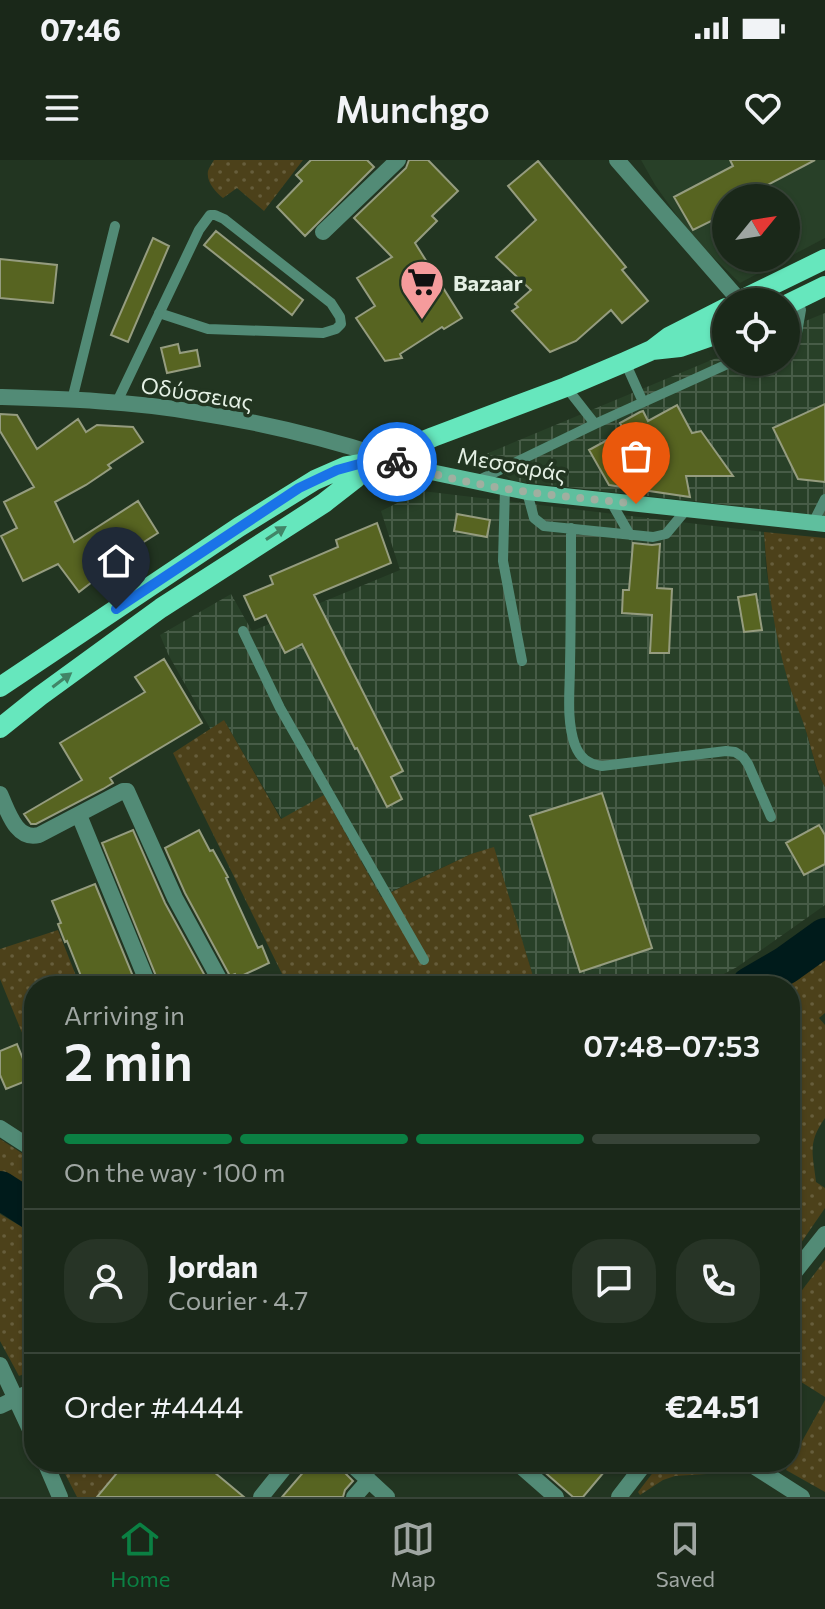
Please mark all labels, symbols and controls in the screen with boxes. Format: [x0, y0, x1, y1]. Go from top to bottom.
text: 07:46 [40, 10, 121, 47]
icon: menu [40, 86, 84, 130]
text: Munchgo [335, 86, 490, 130]
icon: heart [741, 86, 785, 130]
north arrow [712, 184, 800, 272]
map controls [712, 184, 800, 376]
supermarket icon: Bazaar [398, 258, 446, 321]
place label: Bazaar [453, 269, 523, 296]
button: locate [712, 288, 800, 376]
street label: Οδύσσειας [139, 371, 255, 415]
courier [357, 422, 437, 502]
pin [602, 422, 670, 504]
icon: bag [614, 434, 658, 478]
icon: bike [375, 440, 419, 484]
street label: Μεσσαράς [455, 441, 569, 487]
one-way arrow [265, 526, 286, 541]
pin [82, 527, 150, 609]
icon: home [94, 539, 138, 583]
one-way arrow [51, 673, 72, 689]
text: Arriving in [64, 999, 185, 1030]
text: 07:48–07:53 [583, 1026, 760, 1063]
text: 2 min [64, 1028, 193, 1092]
text: On the way · 100 m [64, 1156, 286, 1187]
button: person [64, 1239, 148, 1323]
button: chat [572, 1239, 656, 1323]
button: phone [676, 1239, 760, 1323]
text: Jordan [168, 1247, 258, 1284]
text: Courier · 4.7 [168, 1284, 308, 1315]
text: Order #4444 [64, 1387, 243, 1424]
text: €24.51 [665, 1387, 760, 1424]
tab: Home [110, 1517, 170, 1592]
tab: Map [390, 1517, 436, 1592]
tab: Saved [656, 1517, 715, 1592]

